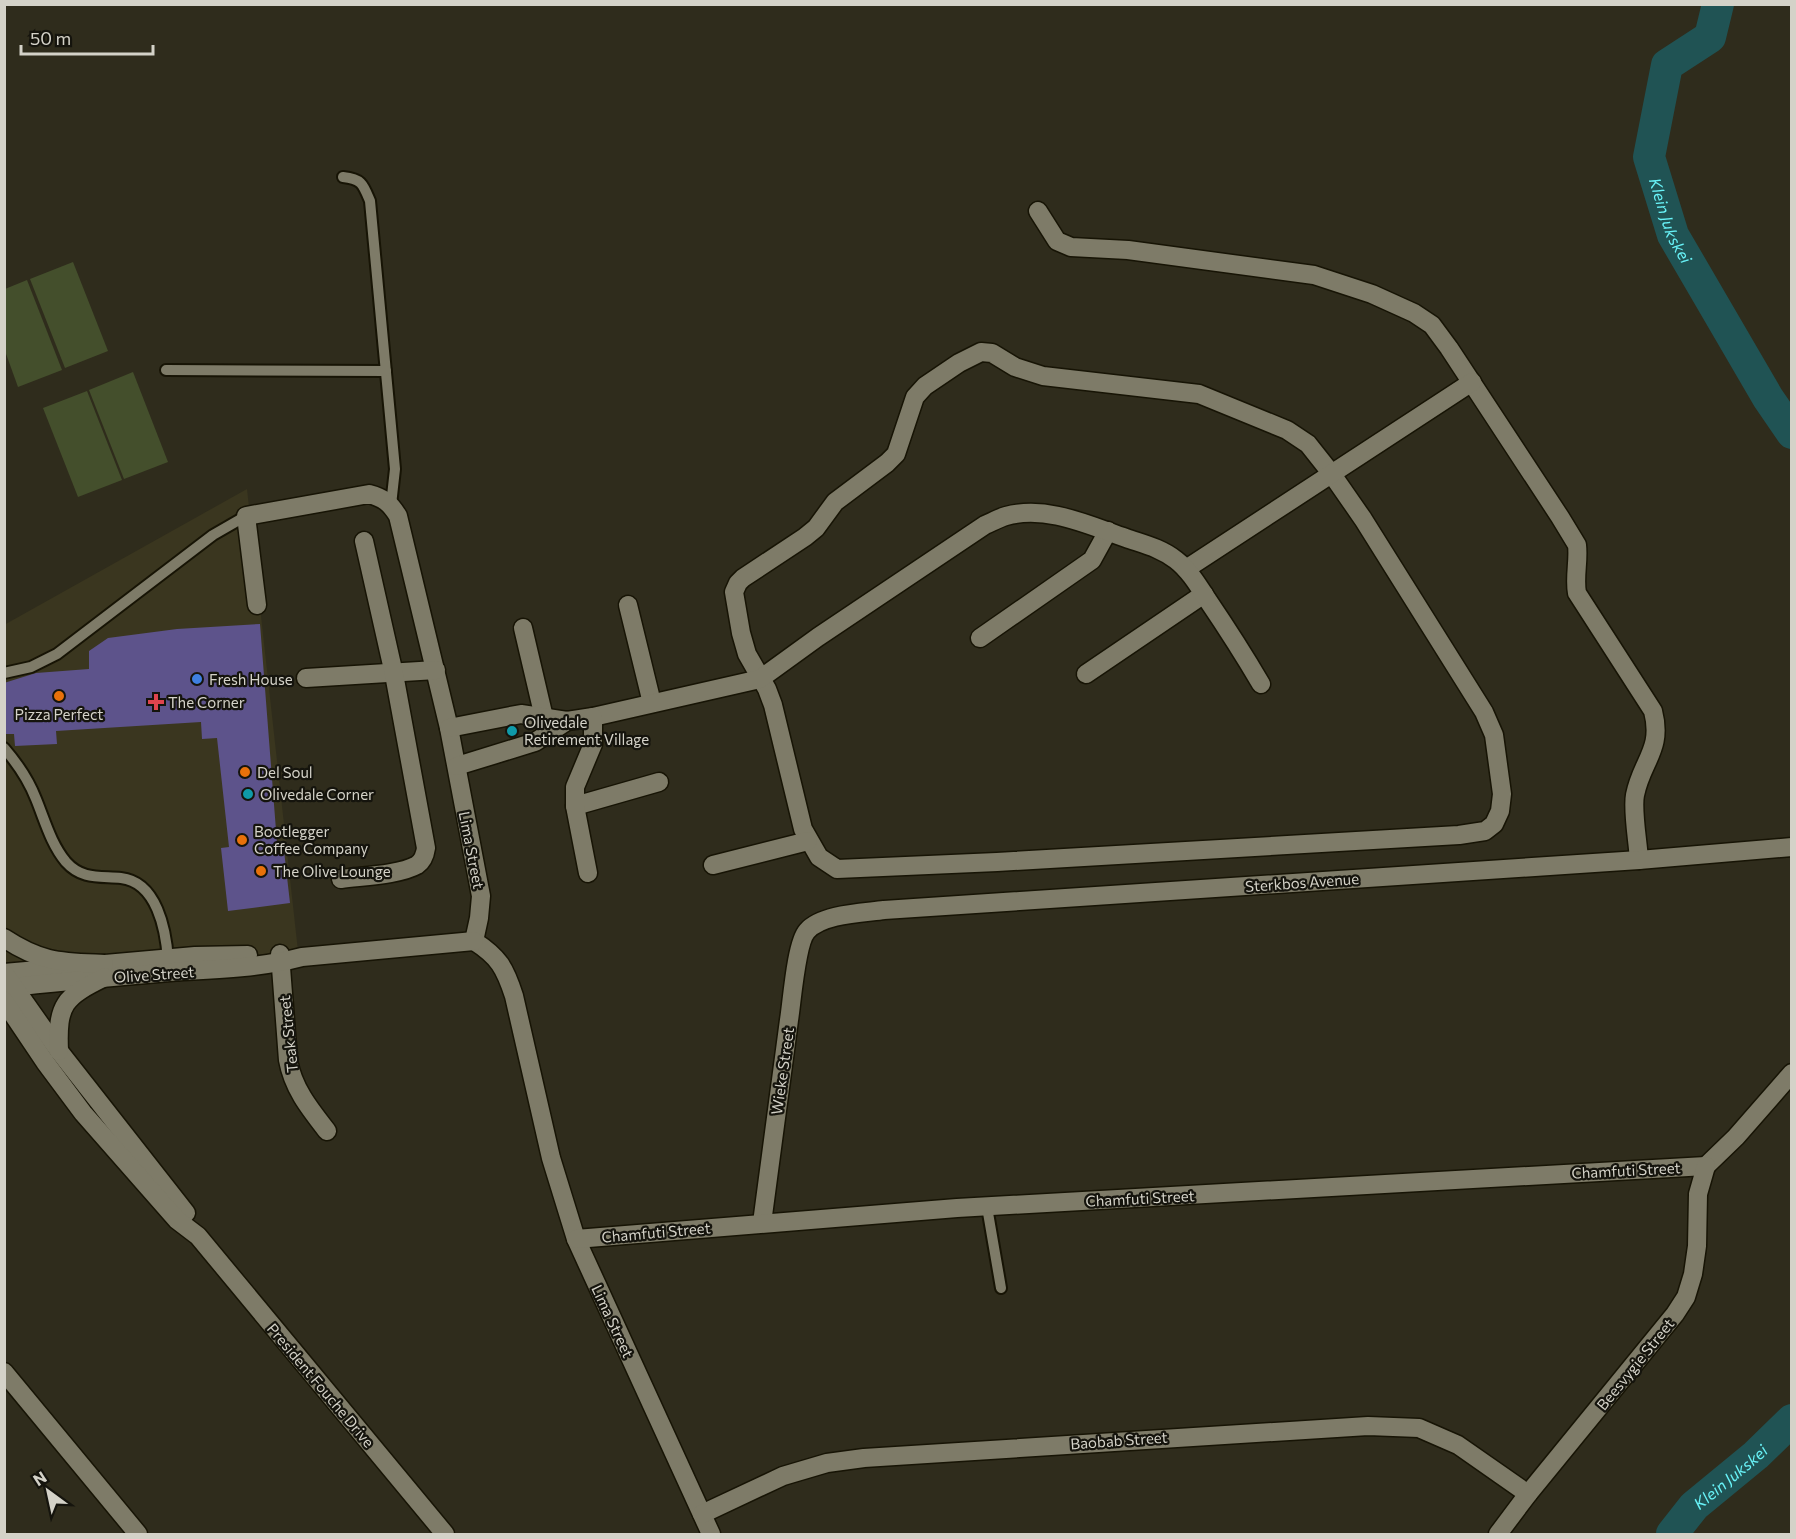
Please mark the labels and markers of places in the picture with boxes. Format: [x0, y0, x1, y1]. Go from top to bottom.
place label: Fresh House [209, 670, 293, 688]
marker: Fresh House [190, 672, 204, 686]
marker: Pizza Perfect [52, 689, 66, 703]
place label: The Corner [168, 693, 245, 711]
marker: The Corner [149, 695, 163, 709]
place label: Pizza Perfect [15, 705, 104, 723]
place label: Olivedale Retirement Village [524, 713, 649, 748]
marker: Olivedale Retirement Village [505, 724, 519, 738]
place label: Del Soul [257, 763, 313, 781]
marker: Del Soul [238, 765, 252, 779]
place label: Olivedale Corner [260, 785, 374, 803]
marker: Olivedale Corner [241, 787, 255, 801]
place label: Bootlegger Coffee Company [254, 822, 368, 857]
marker: Bootlegger Coffee Company [235, 833, 249, 847]
place label: The Olive Lounge [273, 862, 391, 880]
marker: The Olive Lounge [254, 864, 268, 878]

